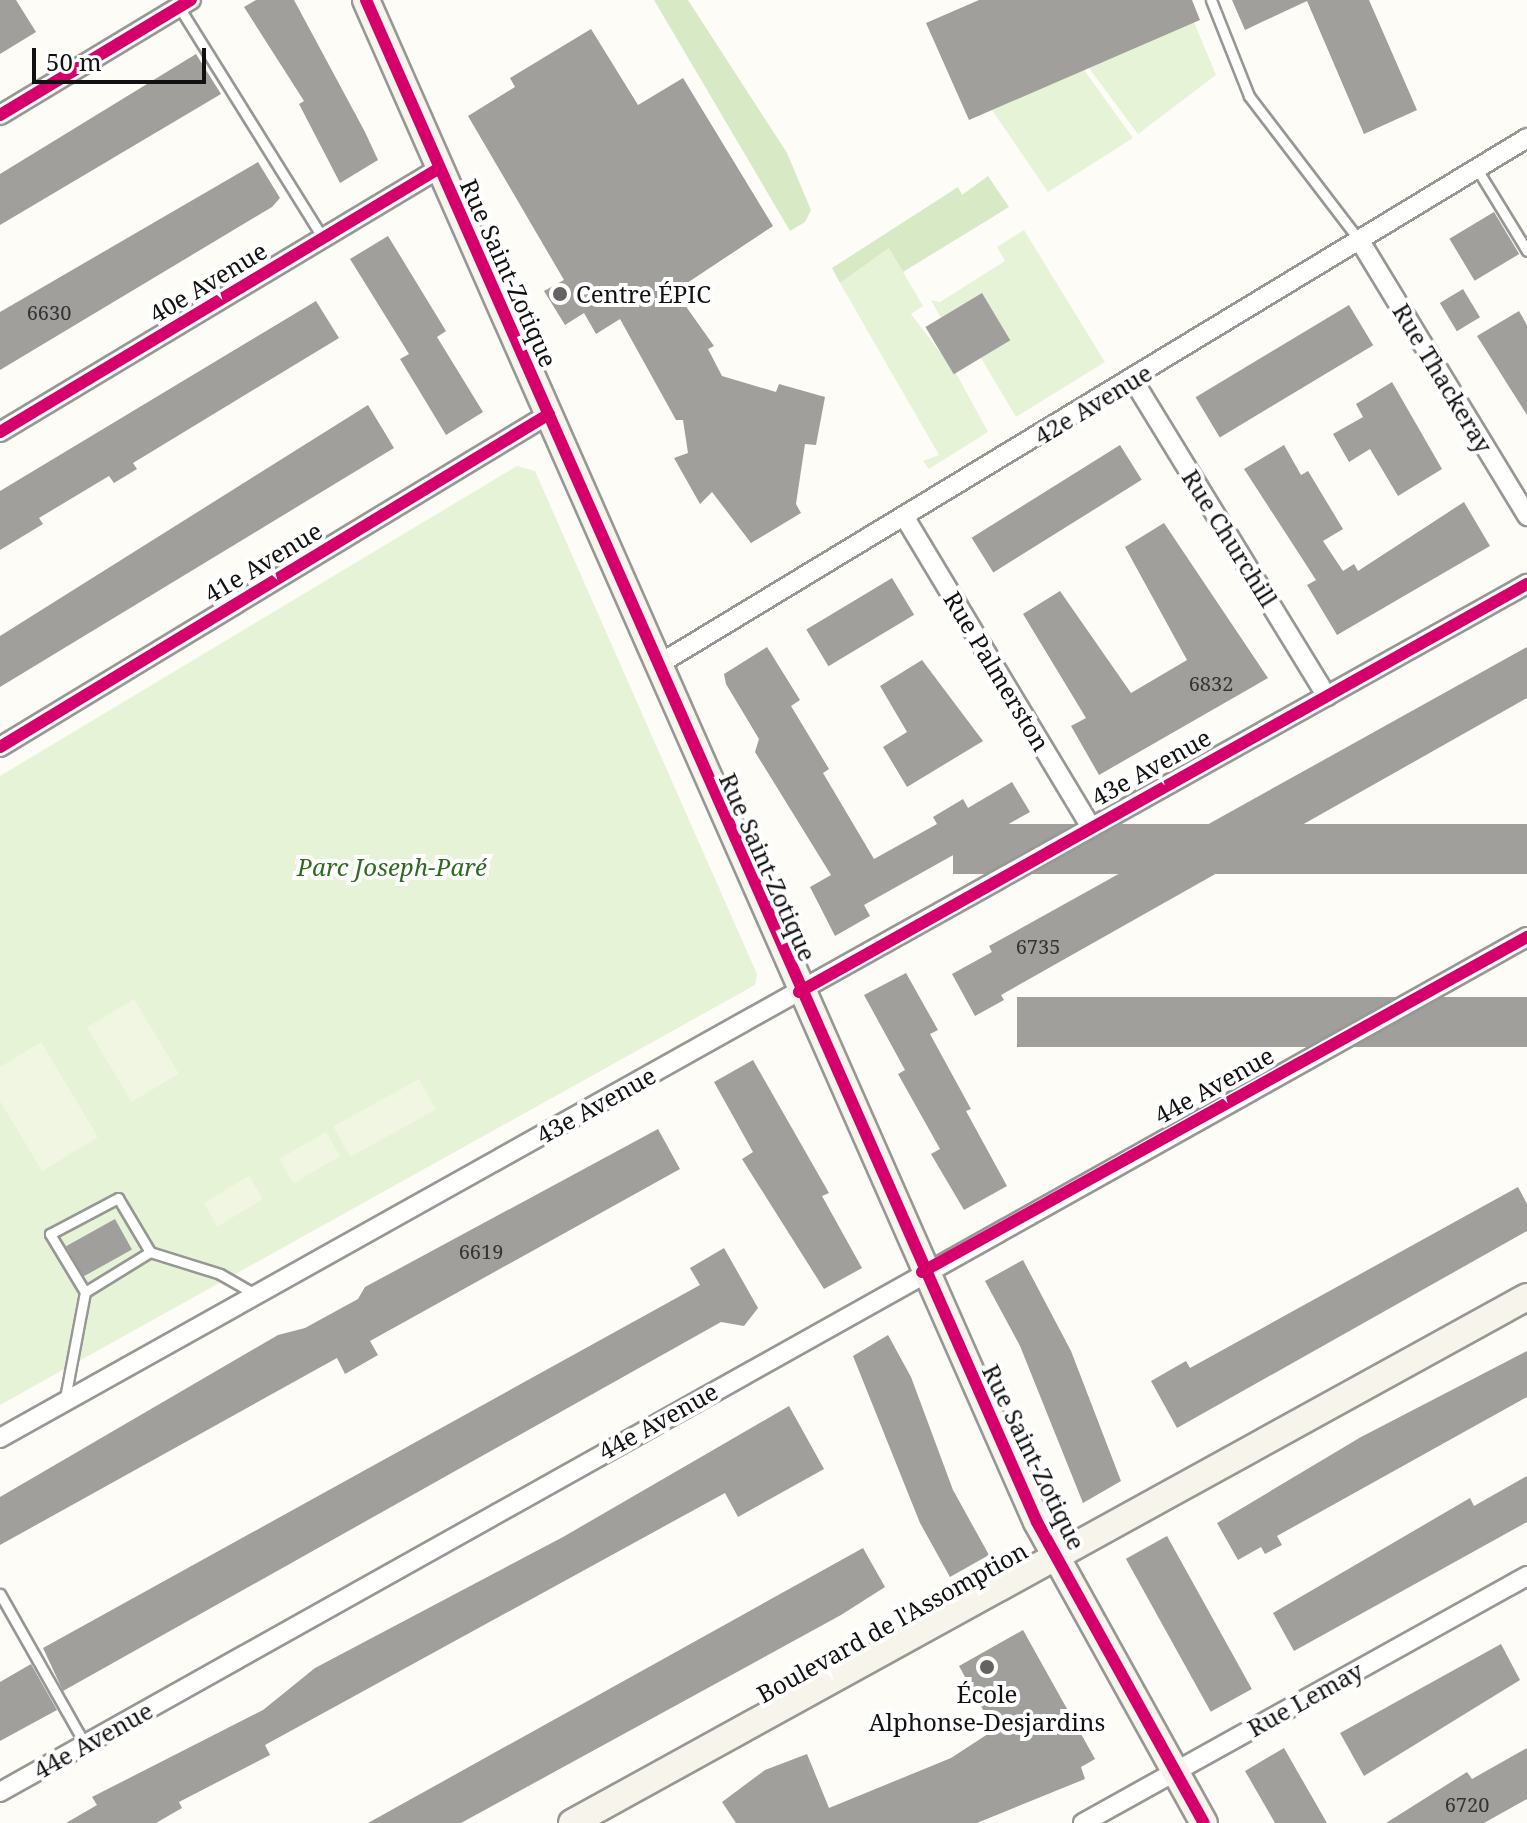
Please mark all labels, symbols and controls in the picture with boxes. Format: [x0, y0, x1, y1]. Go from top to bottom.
scale bar [36, 32, 210, 82]
text: 50 m [46, 45, 102, 78]
street label: Rue Saint-Zotique [455, 175, 563, 371]
street label: 40e Avenue [144, 236, 272, 328]
place label: Centre ÉPIC [576, 280, 711, 308]
marker: Centre ÉPIC [551, 285, 569, 303]
street label: Rue Thackeray [1387, 298, 1499, 458]
house number: 6630 [27, 300, 71, 324]
street label: 42e Avenue [1029, 358, 1157, 450]
street label: Rue Churchill [1176, 464, 1284, 612]
street label: 41e Avenue [199, 516, 327, 608]
street label: Rue Palmerston [938, 586, 1056, 756]
house number: 6832 [1189, 671, 1233, 695]
street label: 43e Avenue [1086, 722, 1216, 812]
street label: Rue Saint-Zotique [714, 769, 822, 965]
park label: Parc Joseph-Paré [297, 853, 487, 881]
house number: 6735 [1016, 934, 1060, 958]
street label: 44e Avenue [1149, 1040, 1279, 1130]
street label: 43e Avenue [531, 1060, 661, 1150]
house number: 6619 [459, 1239, 503, 1263]
street label: Rue Saint-Zotique [977, 1360, 1091, 1554]
street label: 44e Avenue [593, 1376, 723, 1466]
street label: Boulevard de l'Assomption [752, 1536, 1032, 1708]
street label: Rue Lemay [1242, 1656, 1368, 1742]
marker: École Alphonse-Desjardins [978, 1658, 996, 1676]
place label: École Alphonse-Desjardins [869, 1680, 1105, 1736]
street label: 44e Avenue [28, 1695, 158, 1785]
house number: 6720 [1445, 1792, 1489, 1816]

